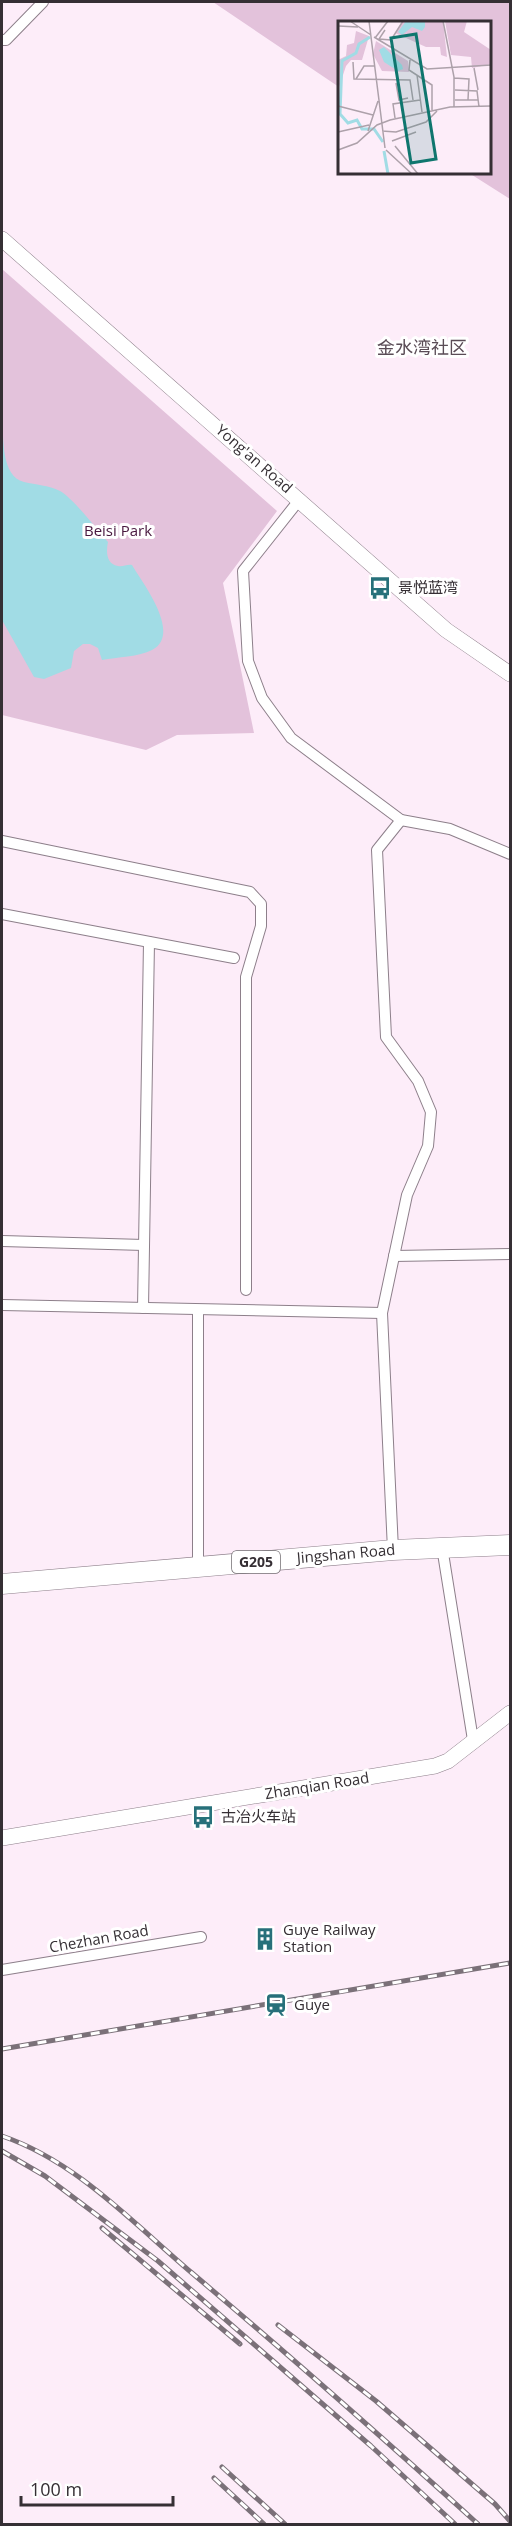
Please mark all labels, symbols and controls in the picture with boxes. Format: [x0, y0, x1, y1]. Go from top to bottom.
inset map [338, 21, 491, 174]
district label: 金水湾社区 [377, 335, 467, 359]
street label: Yong'an Road [212, 419, 297, 497]
park label: Beisi Park [84, 520, 152, 540]
bus stop icon: 景悦蓝湾 [367, 575, 393, 601]
place label: 景悦蓝湾 [398, 577, 458, 597]
street label: Jingshan Road [294, 1539, 396, 1567]
road number: G205 [232, 1551, 280, 1573]
street label: Zhanqian Road [263, 1767, 371, 1803]
bus stop icon: 古冶火车站 [190, 1804, 216, 1830]
place label: 古冶火车站 [221, 1806, 296, 1826]
street label: Chezhan Road [48, 1919, 150, 1957]
place label: Guye Railway Station [283, 1919, 376, 1956]
building icon: Guye Railway Station [252, 1926, 278, 1952]
station icon: Guye [263, 1992, 289, 2018]
place label: Guye [294, 1994, 330, 2014]
scale bar [21, 2469, 172, 2507]
text: 100 m [30, 2477, 82, 2501]

